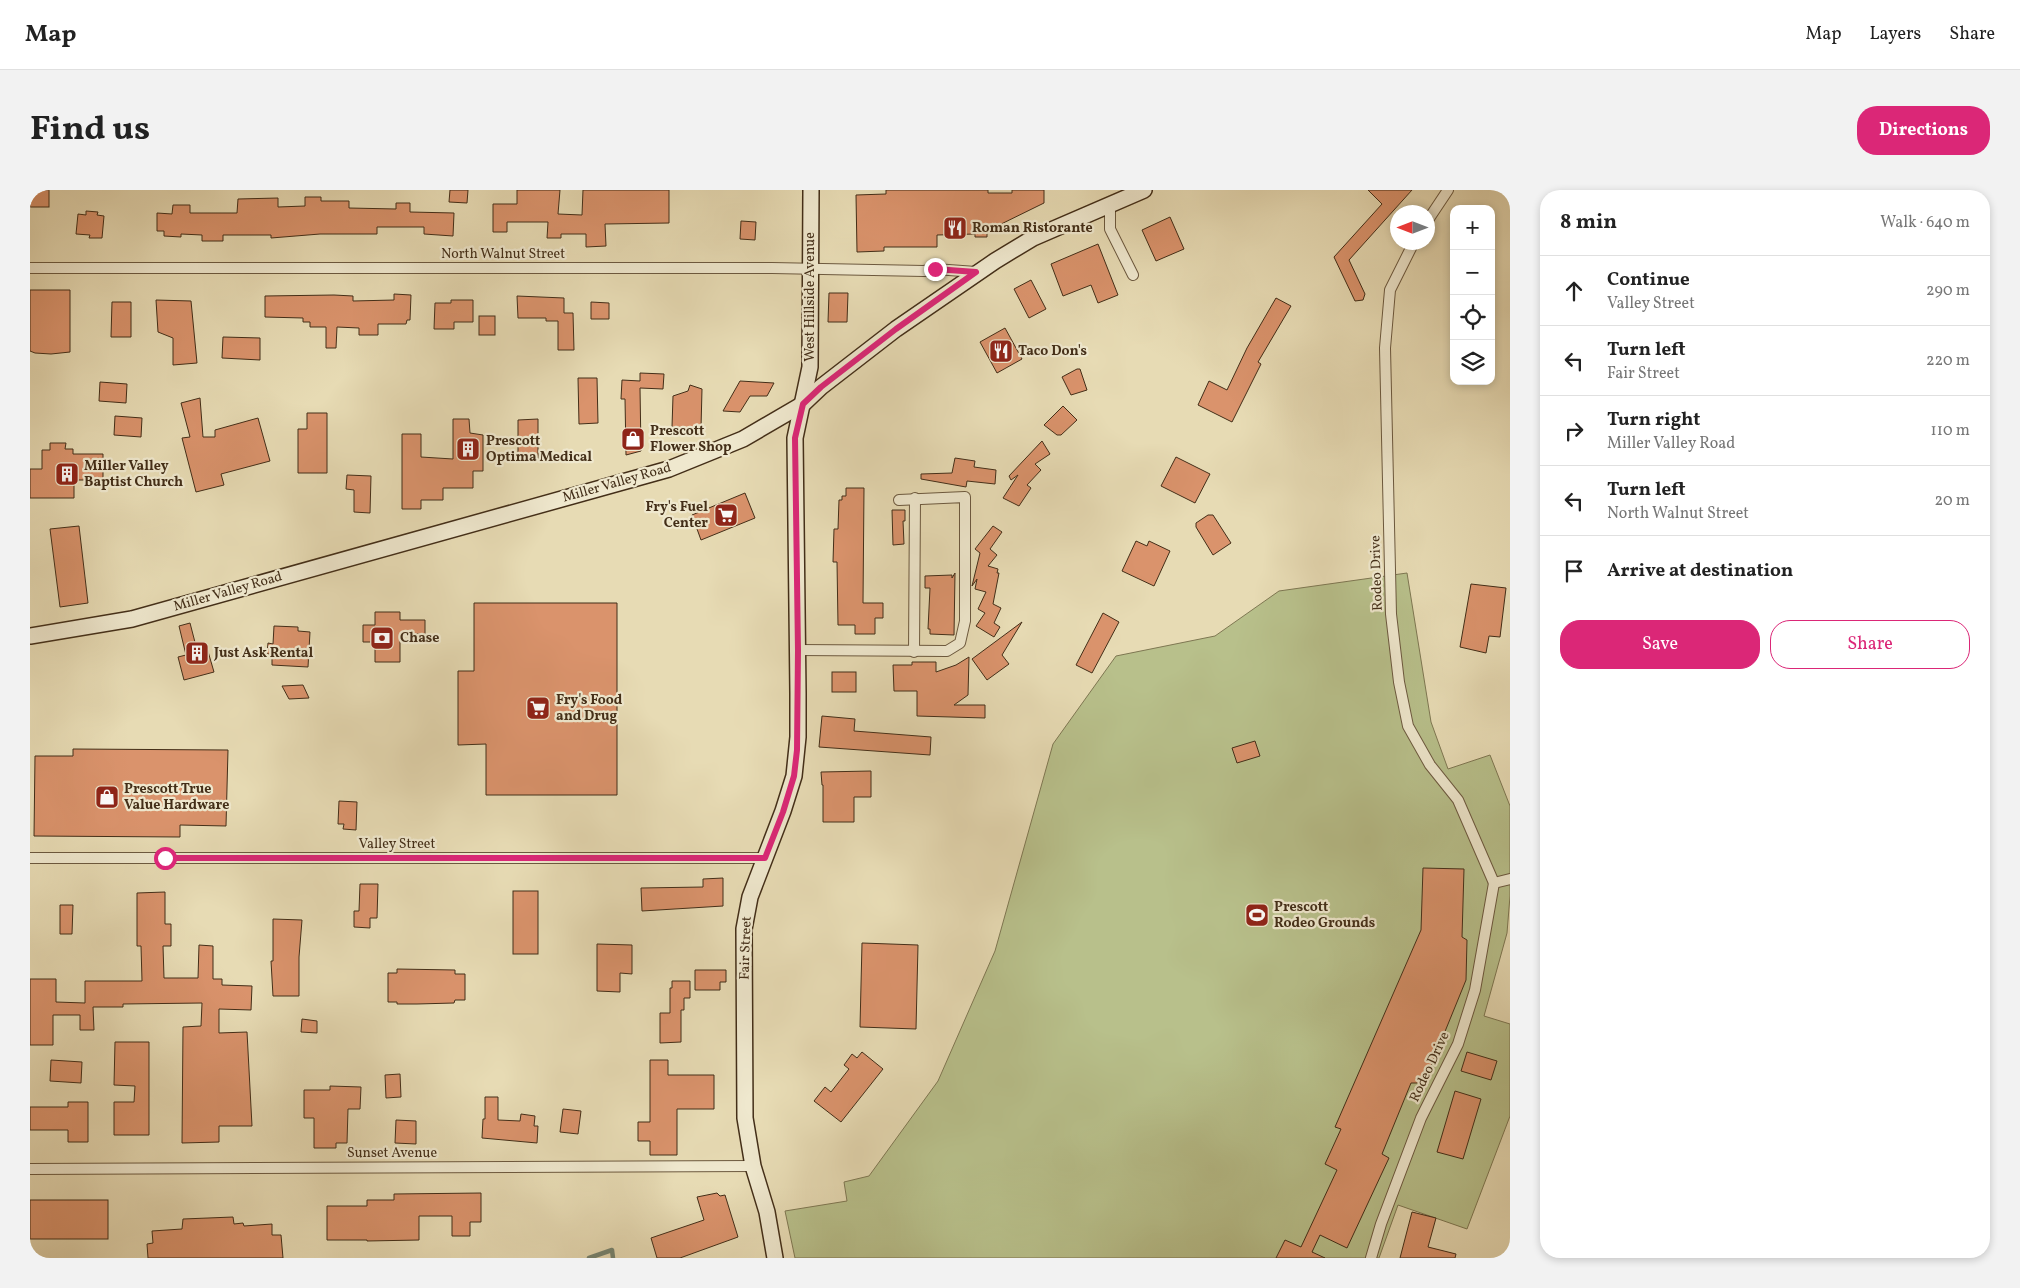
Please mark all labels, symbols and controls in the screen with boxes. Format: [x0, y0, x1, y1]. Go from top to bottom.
text: Map [25, 18, 76, 52]
text: Map [1805, 22, 1841, 47]
text: Layers [1869, 22, 1921, 47]
text: Share [1949, 22, 1995, 47]
text: Find us [30, 106, 150, 154]
button: Directions [1857, 106, 1990, 155]
north arrow [1390, 205, 1435, 250]
map controls [1450, 205, 1495, 385]
button: + [1450, 205, 1495, 250]
text: 8 min [1560, 208, 1617, 237]
text: Walk · 640 m [1880, 212, 1970, 234]
restaurant icon: Roman Ristorante [942, 215, 968, 241]
place label: Roman Ristorante [972, 219, 1093, 238]
street label: West Hillside Avenue [801, 232, 820, 362]
street label: North Walnut Street [441, 245, 565, 264]
button: − [1450, 250, 1495, 295]
route end [924, 258, 947, 281]
text: Continue [1607, 267, 1690, 293]
icon: ahead [1560, 277, 1588, 305]
text: 290 m [1926, 280, 1970, 302]
text: Valley Street [1607, 293, 1695, 315]
button: locate [1450, 295, 1495, 340]
text: Turn left [1607, 337, 1686, 363]
restaurant icon: Taco Don's [988, 338, 1014, 364]
button: layers [1450, 340, 1495, 385]
place label: Taco Don's [1018, 342, 1087, 361]
icon: left [1560, 347, 1588, 375]
text: 220 m [1926, 350, 1970, 372]
text: Fair Street [1607, 363, 1680, 385]
text: Turn right [1607, 407, 1700, 433]
icon: right [1560, 417, 1588, 445]
text: 110 m [1931, 420, 1970, 442]
place label: Prescott Flower Shop [650, 422, 732, 457]
shop icon: Prescott Flower Shop [620, 426, 646, 452]
place label: Prescott Optima Medical [486, 432, 592, 467]
text: Miller Valley Road [1607, 433, 1735, 455]
building icon: Prescott Optima Medical [455, 436, 481, 462]
place label: Miller Valley Baptist Church [84, 457, 183, 492]
street label: Miller Valley Road [560, 458, 674, 508]
building icon: Miller Valley Baptist Church [54, 461, 80, 487]
text: Turn left [1607, 477, 1686, 503]
icon: left [1560, 487, 1588, 515]
text: 20 m [1935, 490, 1970, 512]
place label: Fry's Fuel Center [646, 498, 708, 533]
supermarket icon: Fry's Fuel Center [713, 502, 739, 528]
text: North Walnut Street [1607, 503, 1749, 525]
street label: Rodeo Drive [1366, 534, 1388, 611]
icon: arrive [1560, 557, 1588, 585]
text: Arrive at destination [1607, 558, 1793, 584]
street label: Miller Valley Road [171, 567, 285, 617]
button: Save [1560, 620, 1760, 669]
button: Share [1770, 620, 1970, 669]
bank icon: Chase [369, 625, 395, 651]
place label: Chase [400, 629, 439, 648]
building icon: Just Ask Rental [184, 640, 210, 666]
place label: Just Ask Rental [213, 644, 313, 663]
place label: Fry's Food and Drug [556, 691, 623, 726]
supermarket icon: Fry's Food and Drug [525, 695, 551, 721]
place label: Prescott True Value Hardware [124, 780, 229, 815]
shop icon: Prescott True Value Hardware [94, 784, 120, 810]
street label: Valley Street [359, 835, 435, 854]
route start [154, 847, 177, 870]
place label: Prescott Rodeo Grounds [1274, 898, 1375, 933]
sports icon: Prescott Rodeo Grounds [1244, 902, 1270, 928]
street label: Fair Street [735, 916, 757, 980]
street label: Rodeo Drive [1405, 1028, 1455, 1105]
street label: Sunset Avenue [347, 1144, 437, 1163]

